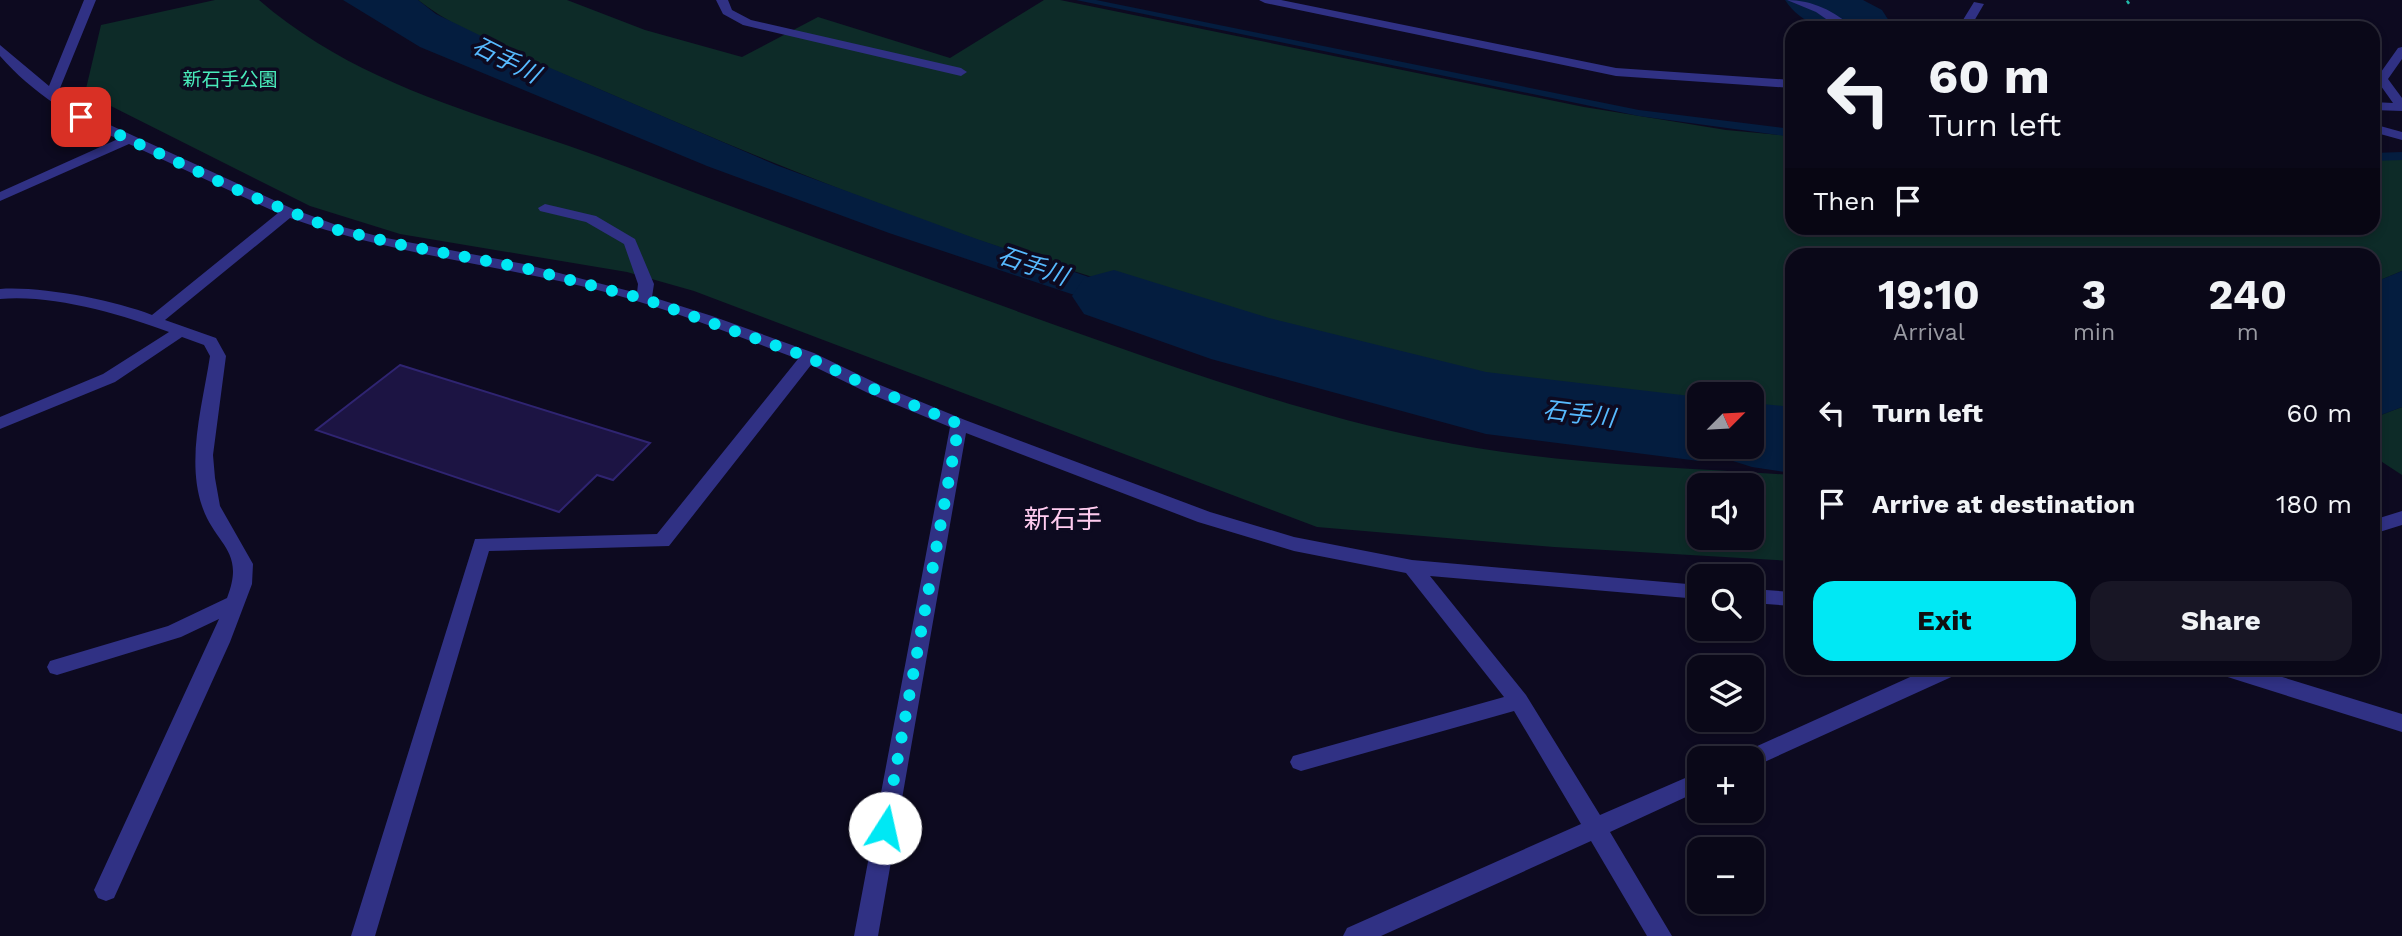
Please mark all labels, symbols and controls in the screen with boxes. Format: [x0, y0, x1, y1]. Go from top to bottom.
water label: 石手川 [468, 31, 547, 90]
text: 60 m [1928, 47, 2050, 105]
icon: left [1813, 49, 1904, 140]
park label: 新石手公園 [182, 68, 278, 91]
pin [51, 87, 111, 147]
icon: arrive [62, 98, 100, 136]
text: Turn left [1928, 106, 2061, 144]
icon: arrive [1889, 182, 1927, 220]
text: Then [1813, 186, 1875, 216]
water label: 石手川 [994, 241, 1074, 292]
text: 19:10 [1878, 270, 1980, 319]
text: 3 [2082, 270, 2107, 319]
text: 240 [2208, 270, 2287, 319]
text: Arrival [1893, 319, 1965, 346]
text: min [2073, 319, 2115, 346]
text: m [2237, 319, 2259, 346]
north arrow [1687, 382, 1764, 458]
map controls [1687, 382, 1764, 914]
icon: left [1813, 394, 1851, 432]
water label: 石手川 [1542, 396, 1619, 433]
text: Turn left [1872, 398, 1983, 428]
text: 60 m [2286, 398, 2352, 428]
button: sound [1687, 473, 1764, 550]
icon: arrive [1813, 485, 1851, 523]
text: Arrive at destination [1872, 489, 2135, 519]
text: 180 m [2276, 489, 2352, 519]
district label: 新石手 [1024, 504, 1102, 534]
button: search [1687, 564, 1764, 641]
button: Exit [1813, 581, 2076, 661]
button: Share [2090, 581, 2352, 661]
button: layers [1687, 655, 1764, 732]
button: + [1687, 746, 1764, 823]
position arrow [848, 791, 922, 865]
button: − [1687, 837, 1764, 914]

